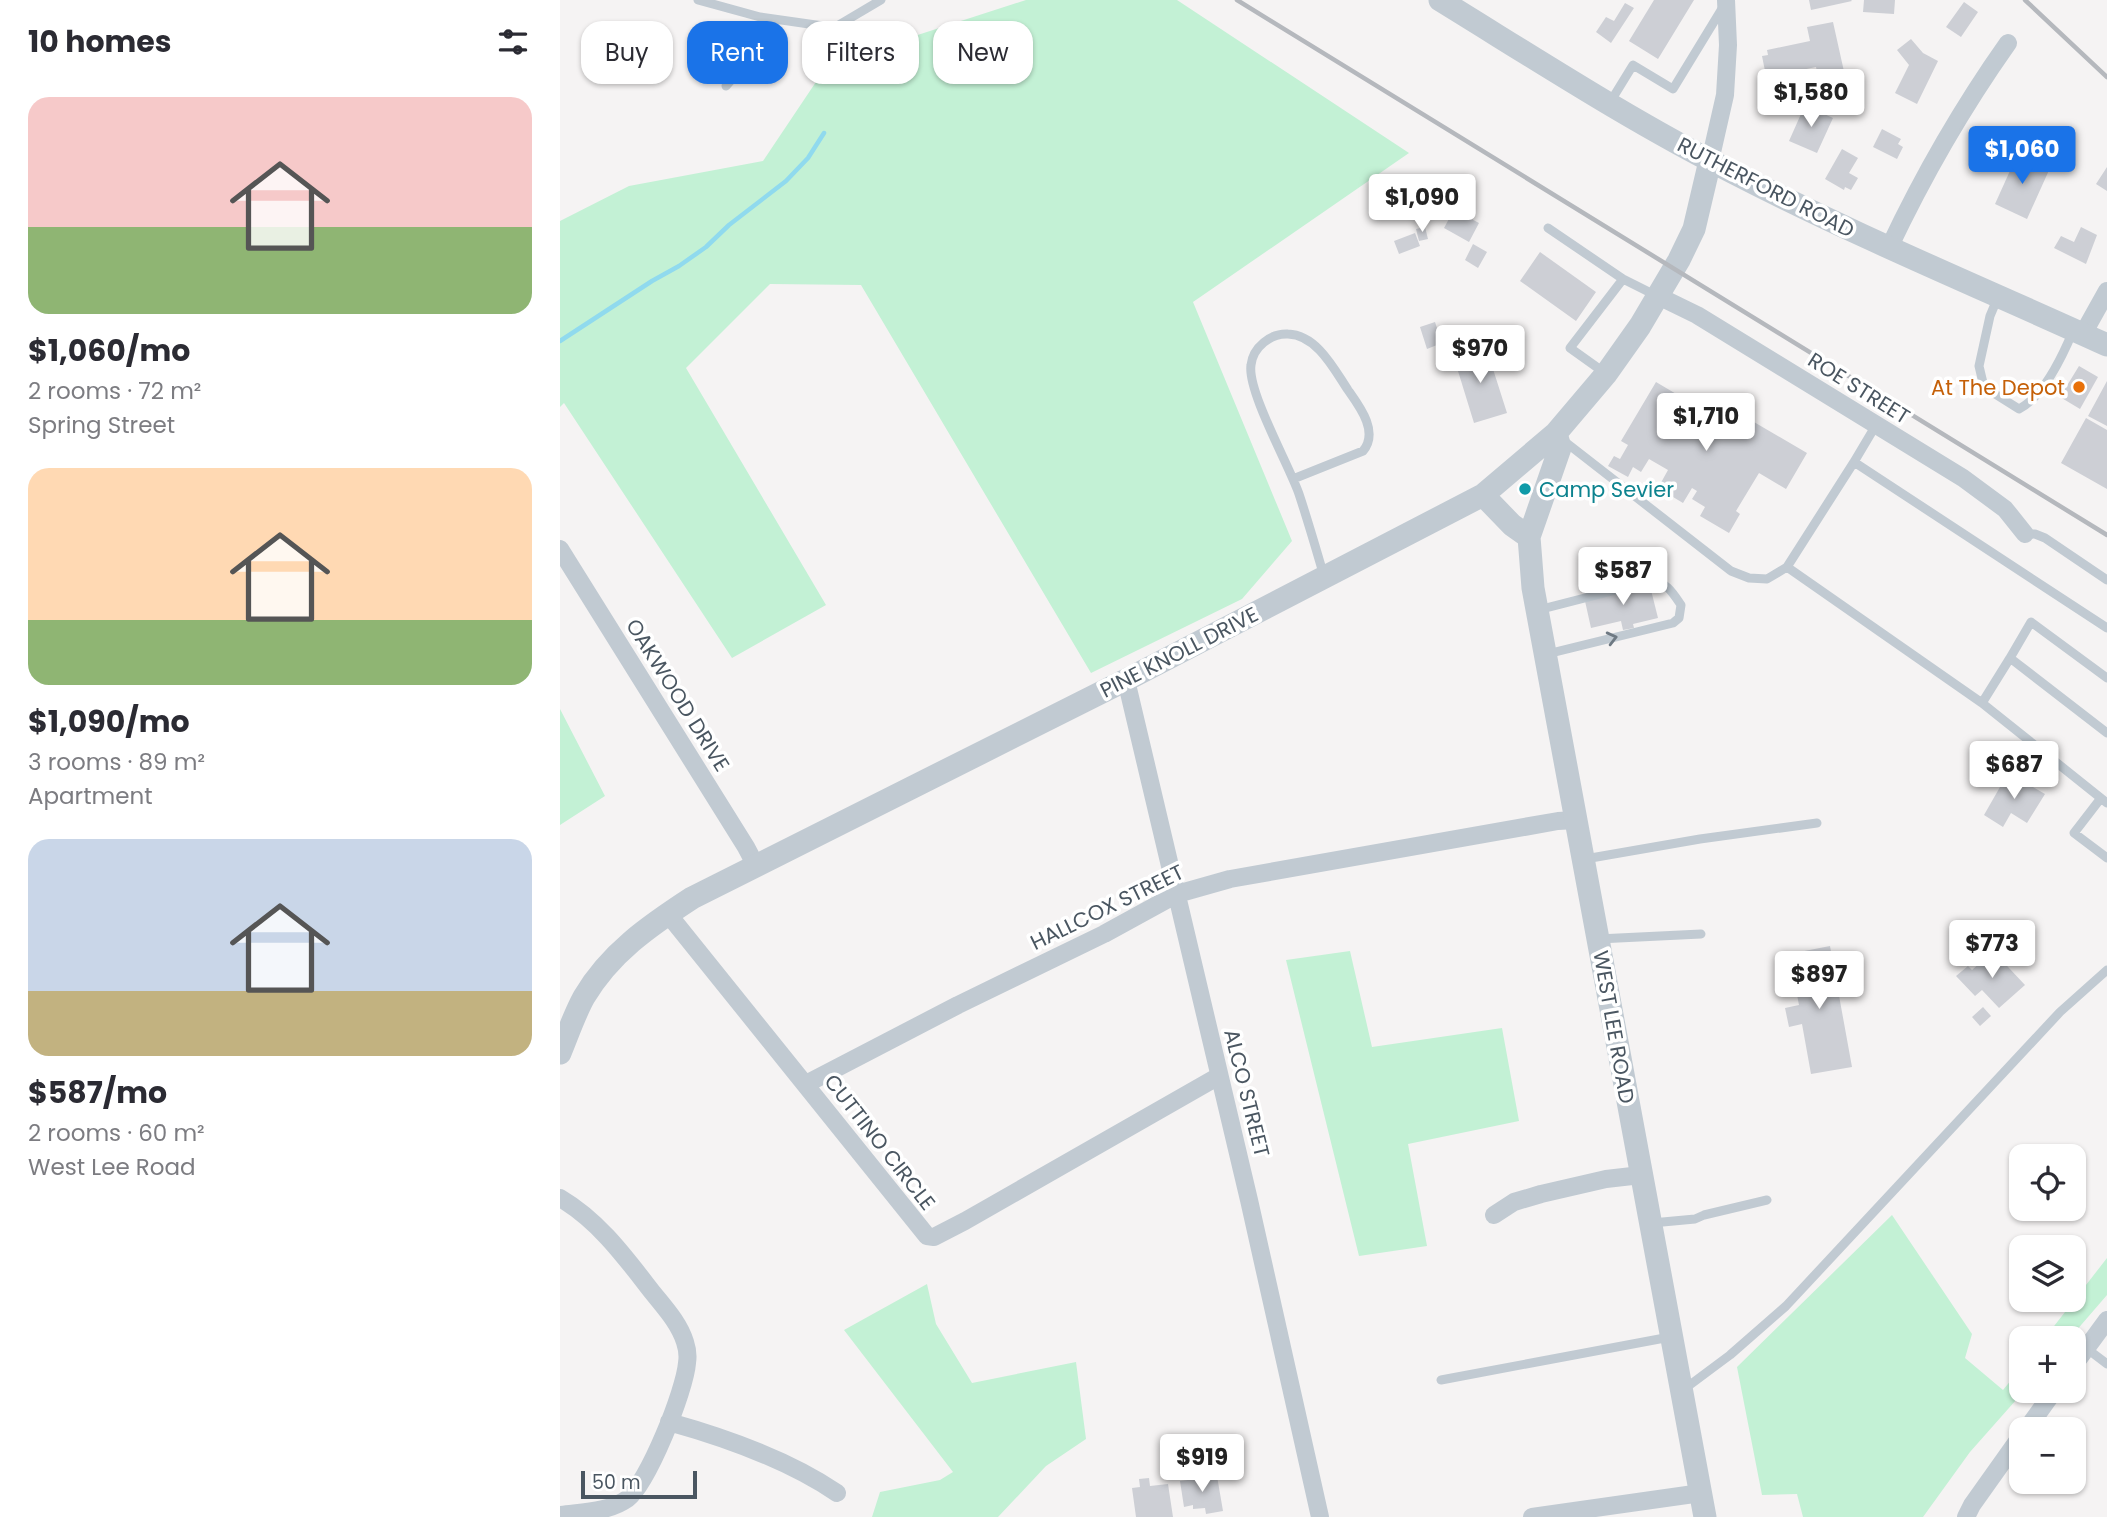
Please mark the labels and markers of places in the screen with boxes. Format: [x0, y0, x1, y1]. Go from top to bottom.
pin: $1,580 [1754, 69, 1868, 129]
pin: $1,060 [1965, 127, 2079, 186]
pin: $1,090 [1365, 174, 1479, 234]
pin: $970 [1439, 326, 1521, 385]
place label: At The Depot [1931, 373, 2065, 402]
marker: At The Depot [2071, 379, 2087, 395]
pin: $1,710 [1649, 393, 1763, 453]
place label: Camp Sevier [1539, 475, 1674, 504]
marker: Camp Sevier [1517, 481, 1533, 497]
pin: $587 [1582, 548, 1664, 607]
pin: $687 [1973, 742, 2055, 801]
pin: $773 [1951, 920, 2033, 980]
pin: $897 [1778, 951, 1860, 1011]
pin: $919 [1161, 1434, 1243, 1494]

